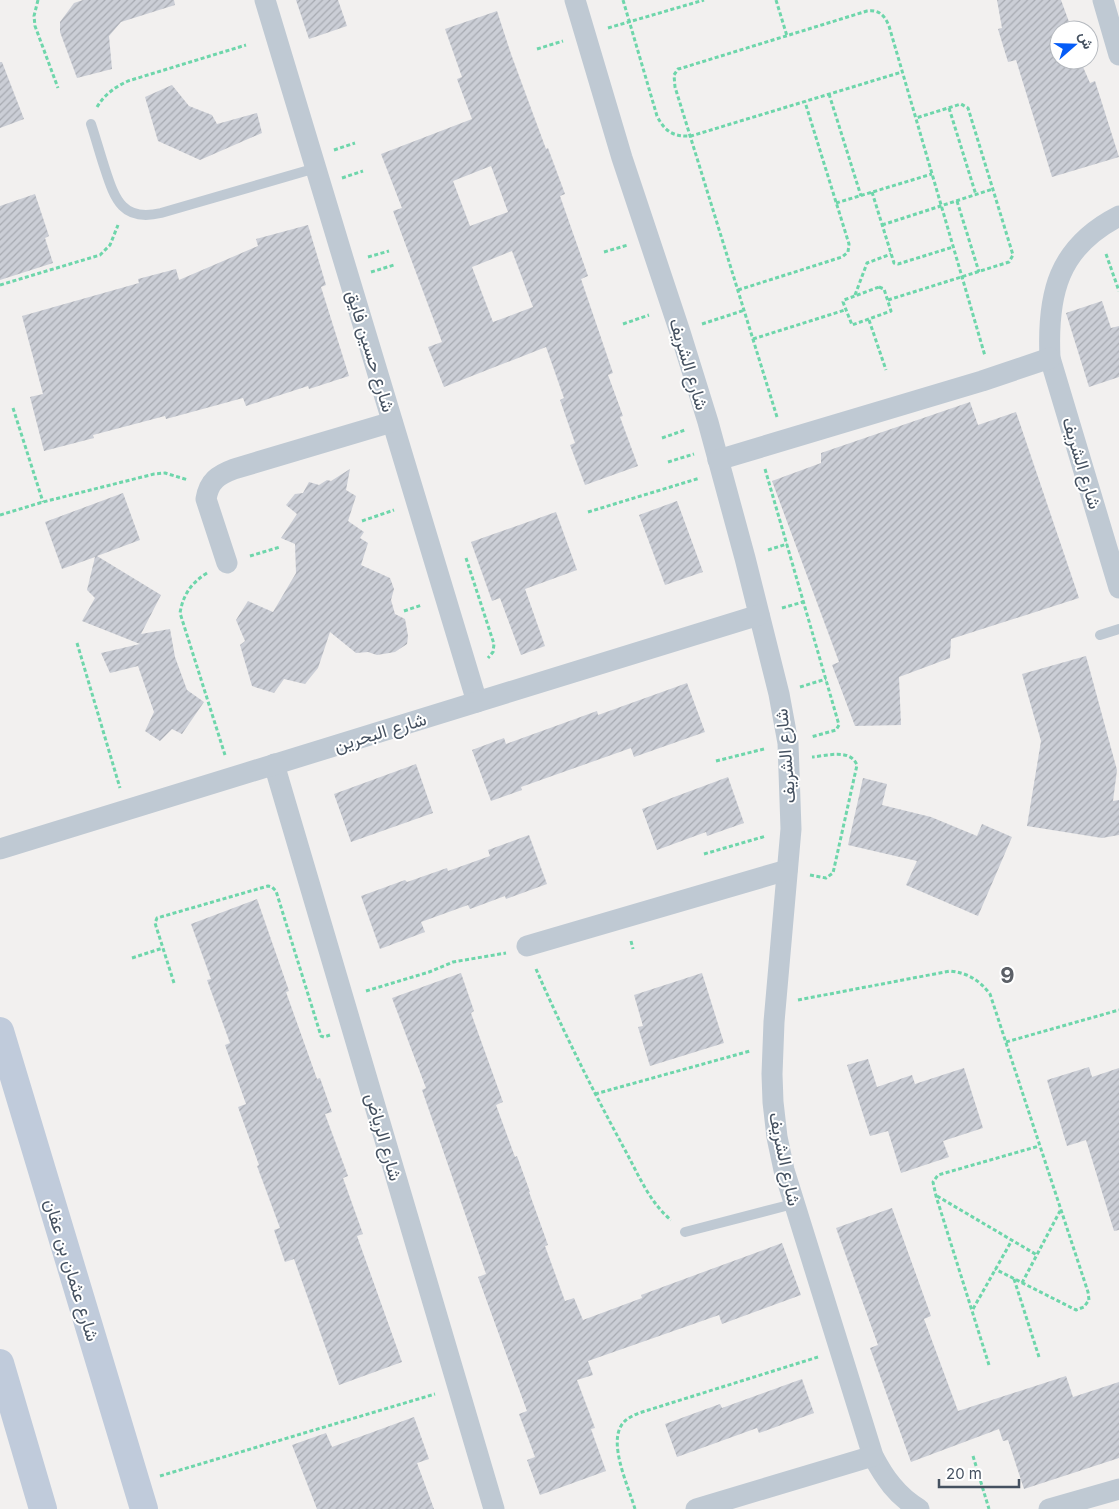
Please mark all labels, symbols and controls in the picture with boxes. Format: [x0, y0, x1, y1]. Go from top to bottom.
north arrow [1049, 20, 1099, 70]
text: ش [1075, 30, 1098, 52]
street label: شارع حسين فايق [341, 288, 399, 415]
street label: شارع الشريف [663, 315, 713, 413]
street label: شارع الشريف [1056, 414, 1106, 512]
street label: شارع البحرين [331, 708, 429, 758]
street label: شارع الشريف [770, 708, 802, 804]
district label: 9 [1000, 962, 1016, 988]
street label: شارع الرياض [360, 1091, 407, 1184]
street label: شارع الشريف [763, 1110, 805, 1208]
street label: شارع عثمان بن عفان [38, 1196, 104, 1344]
scale bar [939, 1456, 1019, 1488]
text: 20 m [946, 1464, 982, 1483]

